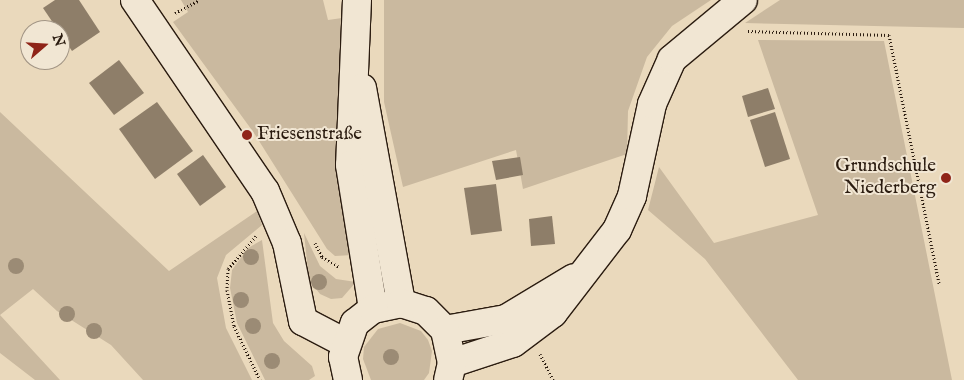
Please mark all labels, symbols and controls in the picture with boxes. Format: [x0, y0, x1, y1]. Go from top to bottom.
north arrow [20, 20, 70, 70]
text: N [48, 32, 69, 49]
place label: Friesenstraße [257, 124, 362, 146]
marker: Friesenstraße [241, 129, 253, 141]
place label: Grundschule Niederberg [835, 156, 936, 200]
marker: Grundschule Niederberg [940, 172, 952, 184]

